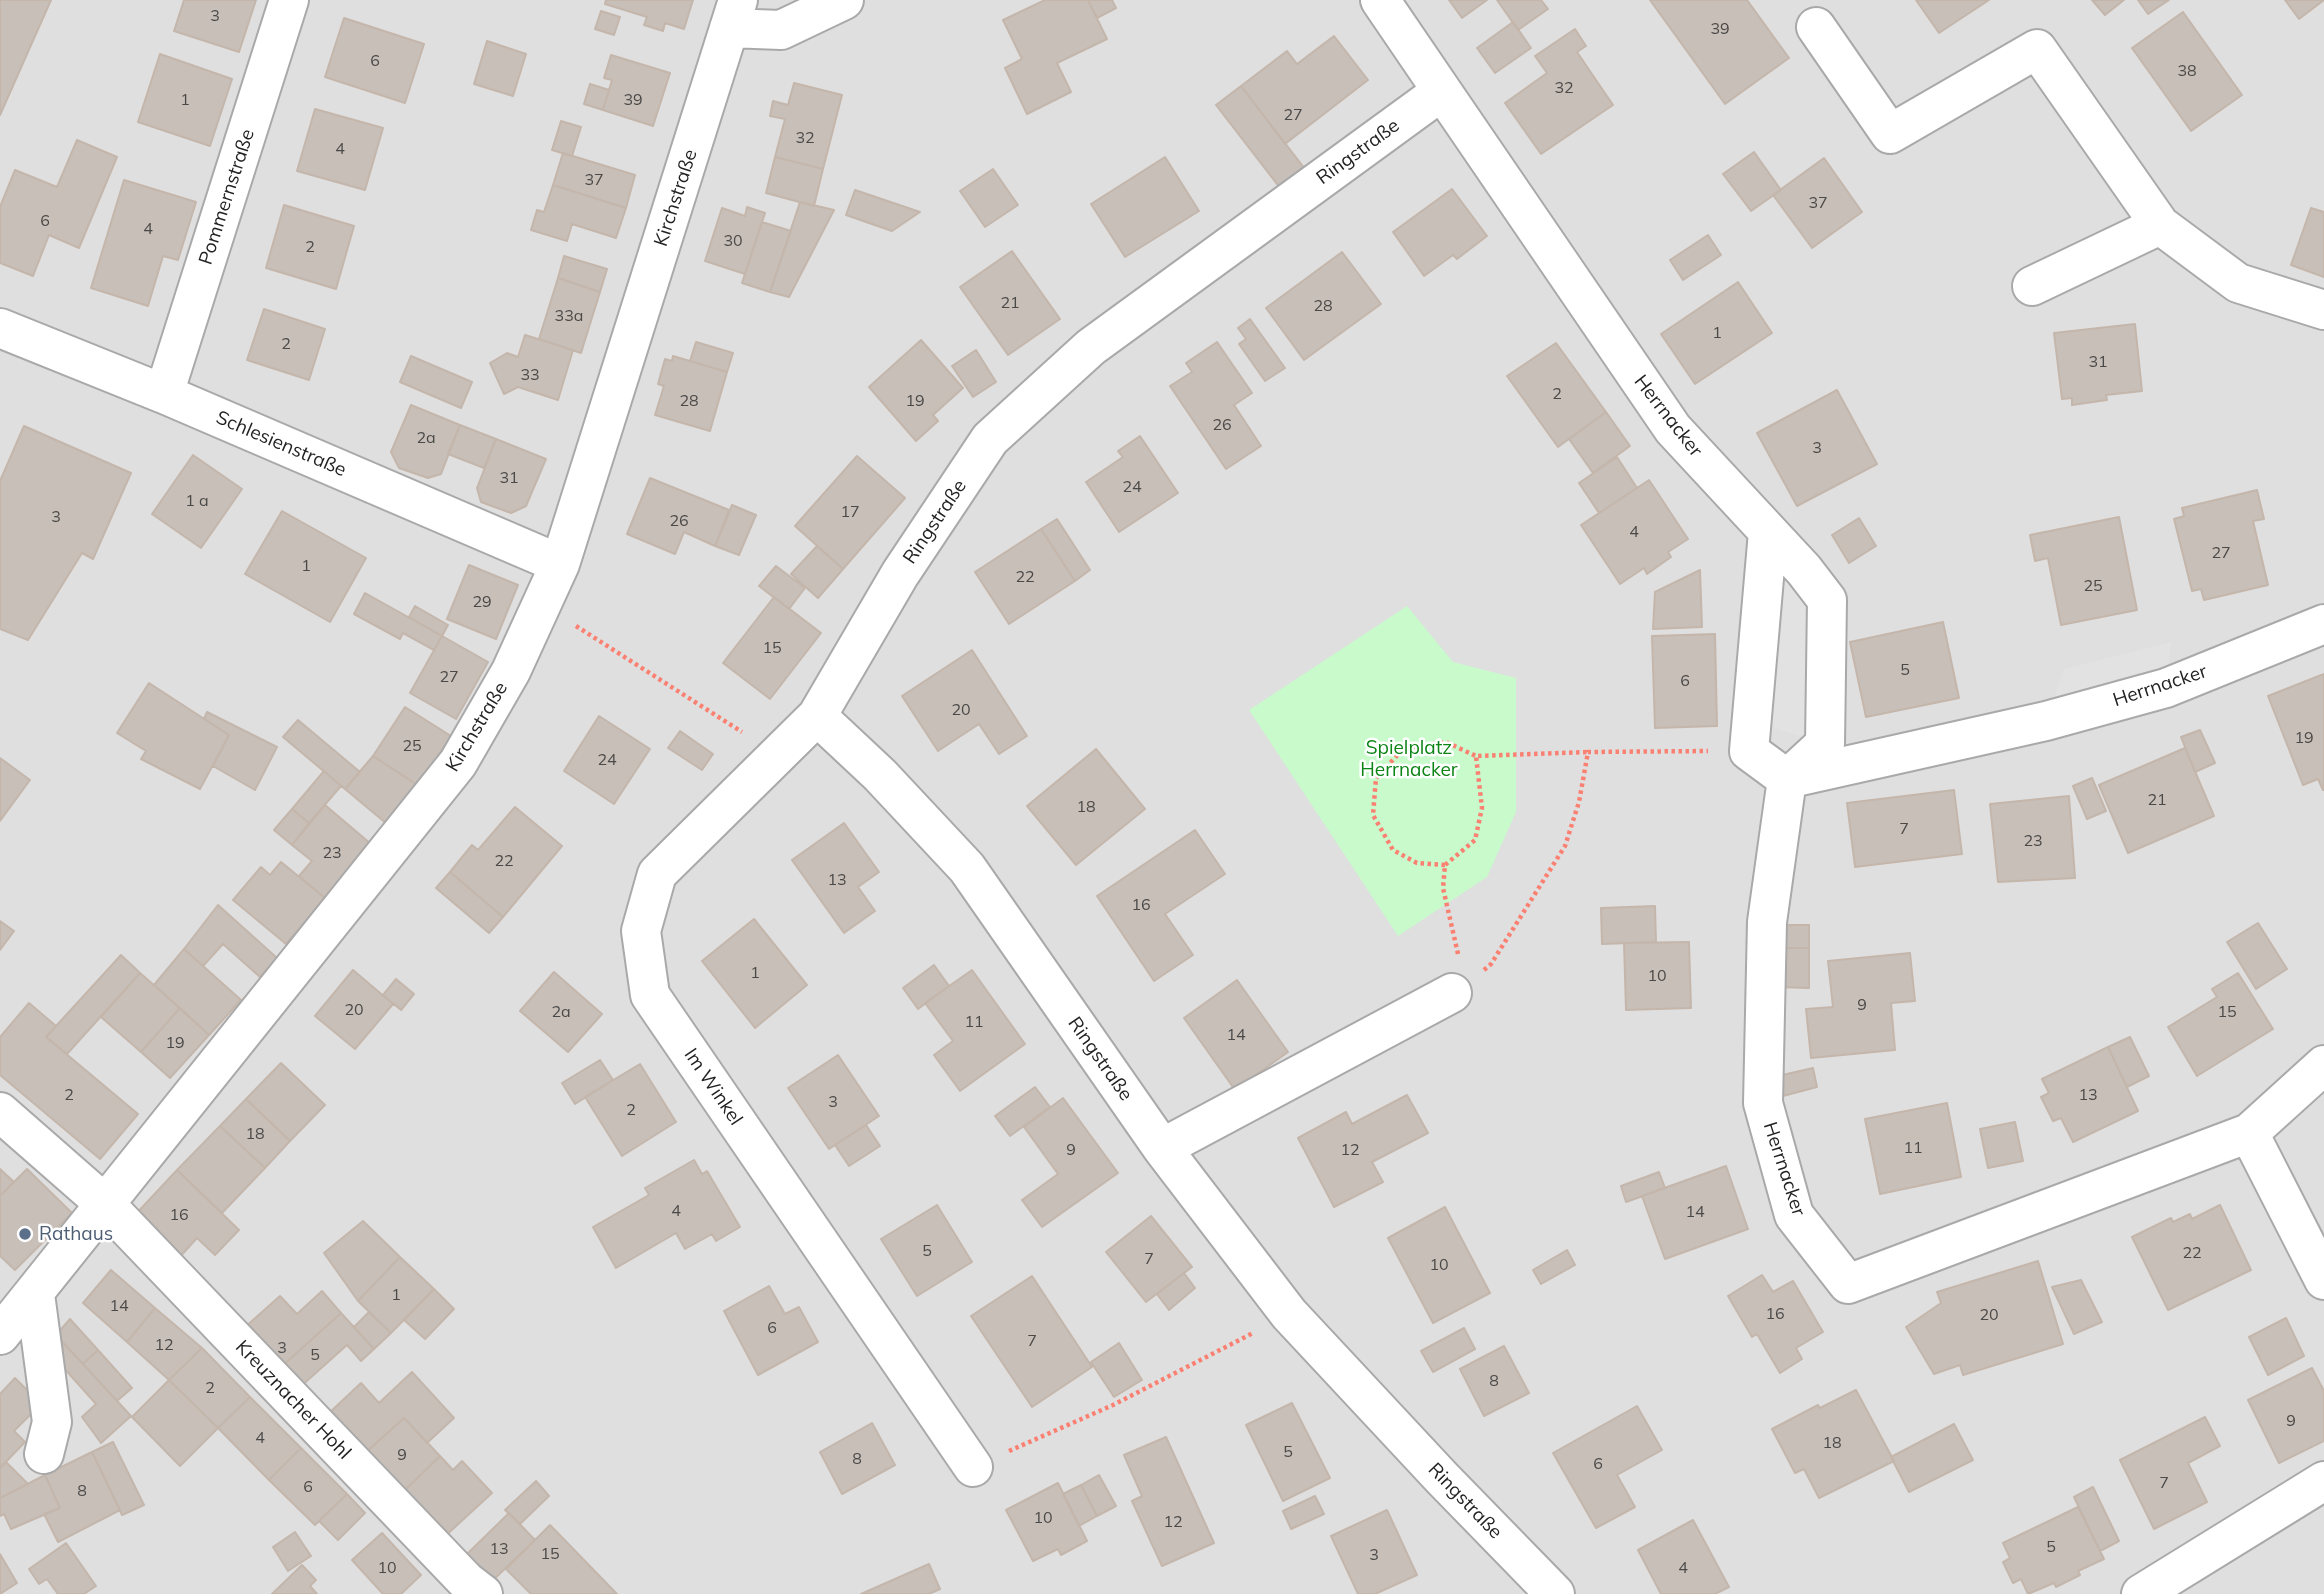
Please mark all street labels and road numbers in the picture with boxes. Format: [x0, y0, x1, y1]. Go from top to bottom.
street label: Ringstraße [1312, 114, 1404, 190]
street label: Pommernstraße [194, 126, 260, 268]
street label: Kirchstraße [650, 147, 702, 249]
street label: Herrnacker [1629, 371, 1707, 461]
street label: Schlesienstraße [212, 406, 350, 482]
street label: Ringstraße [898, 475, 972, 569]
street label: Herrnacker [2110, 660, 2210, 712]
street label: Kirchstraße [441, 678, 513, 776]
street label: Ringstraße [1063, 1013, 1137, 1105]
street label: Im Winkel [679, 1044, 747, 1130]
street label: Herrnacker [1758, 1119, 1810, 1219]
street label: Kreuznacher Hohl [231, 1336, 355, 1464]
street label: Ringstraße [1423, 1458, 1507, 1544]

